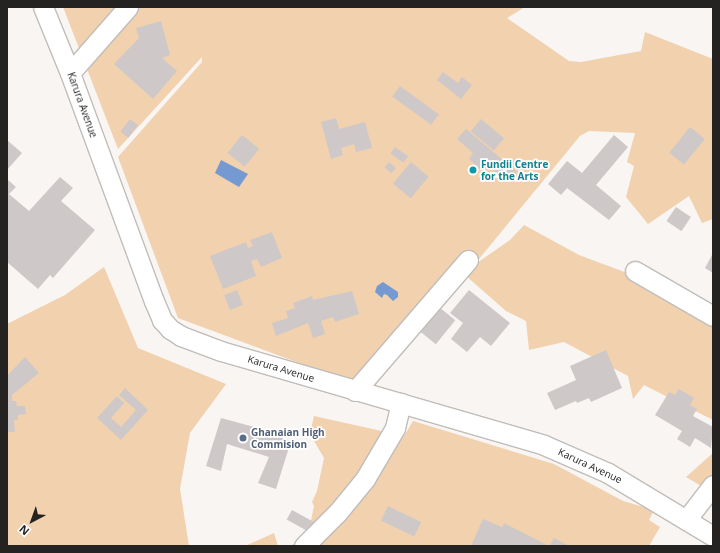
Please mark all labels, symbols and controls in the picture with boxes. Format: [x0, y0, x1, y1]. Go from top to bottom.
street label: Karura Avenue [65, 71, 99, 139]
place label: Fundii Centre for the Arts [481, 158, 548, 182]
marker: Fundii Centre for the Arts [468, 165, 478, 175]
street label: Karura Avenue [246, 353, 316, 385]
place label: Ghanaian High Commision [251, 426, 325, 450]
marker: Ghanaian High Commision [238, 433, 248, 443]
street label: Karura Avenue [556, 446, 624, 486]
north arrow [12, 501, 52, 541]
text: N [16, 522, 32, 539]

